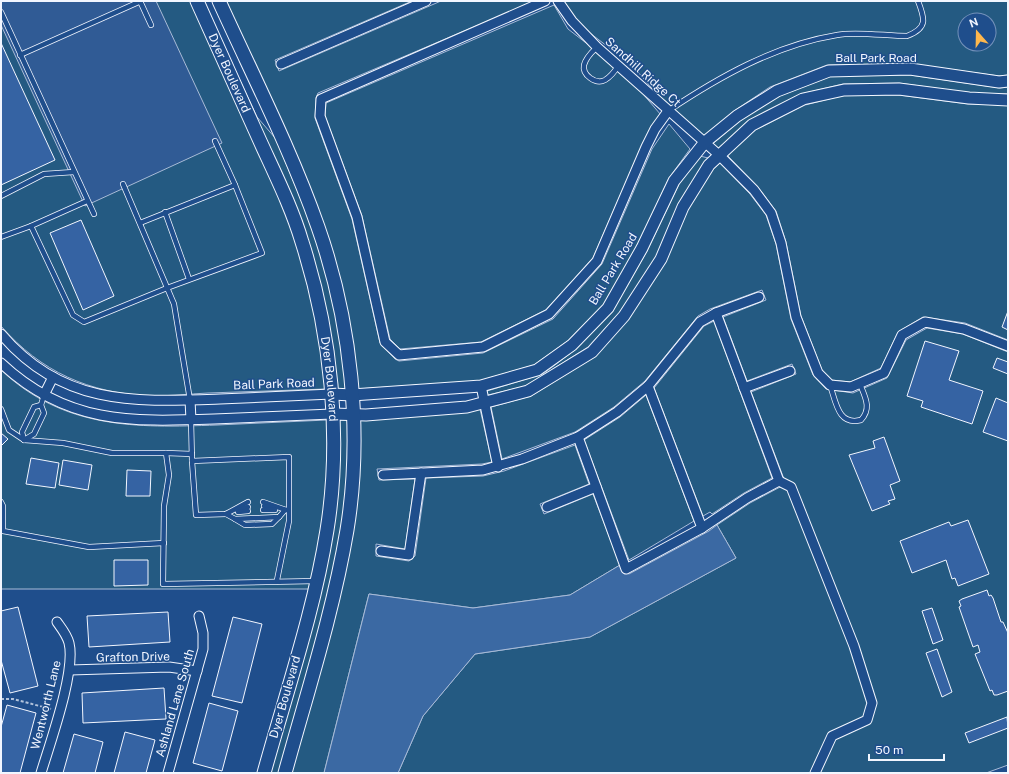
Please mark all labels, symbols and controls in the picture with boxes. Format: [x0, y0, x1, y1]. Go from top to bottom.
north arrow [957, 12, 997, 52]
text: N [967, 15, 980, 30]
street label: Dyer Boulevard [206, 31, 253, 115]
street label: Sandhill Ridge Ct [602, 34, 684, 110]
street label: Ball Park Road [835, 51, 917, 65]
street label: Ball Park Road [586, 230, 640, 308]
street label: Dyer Boulevard [318, 335, 340, 422]
street label: Ball Park Road [233, 376, 315, 392]
street label: Ashland Lane South [153, 647, 197, 759]
street label: Grafton Drive [96, 649, 170, 665]
street label: Dyer Boulevard [267, 654, 303, 740]
street label: Wentworth Lane [28, 659, 64, 751]
scale bar [869, 736, 944, 762]
text: 50 m [875, 743, 903, 757]

